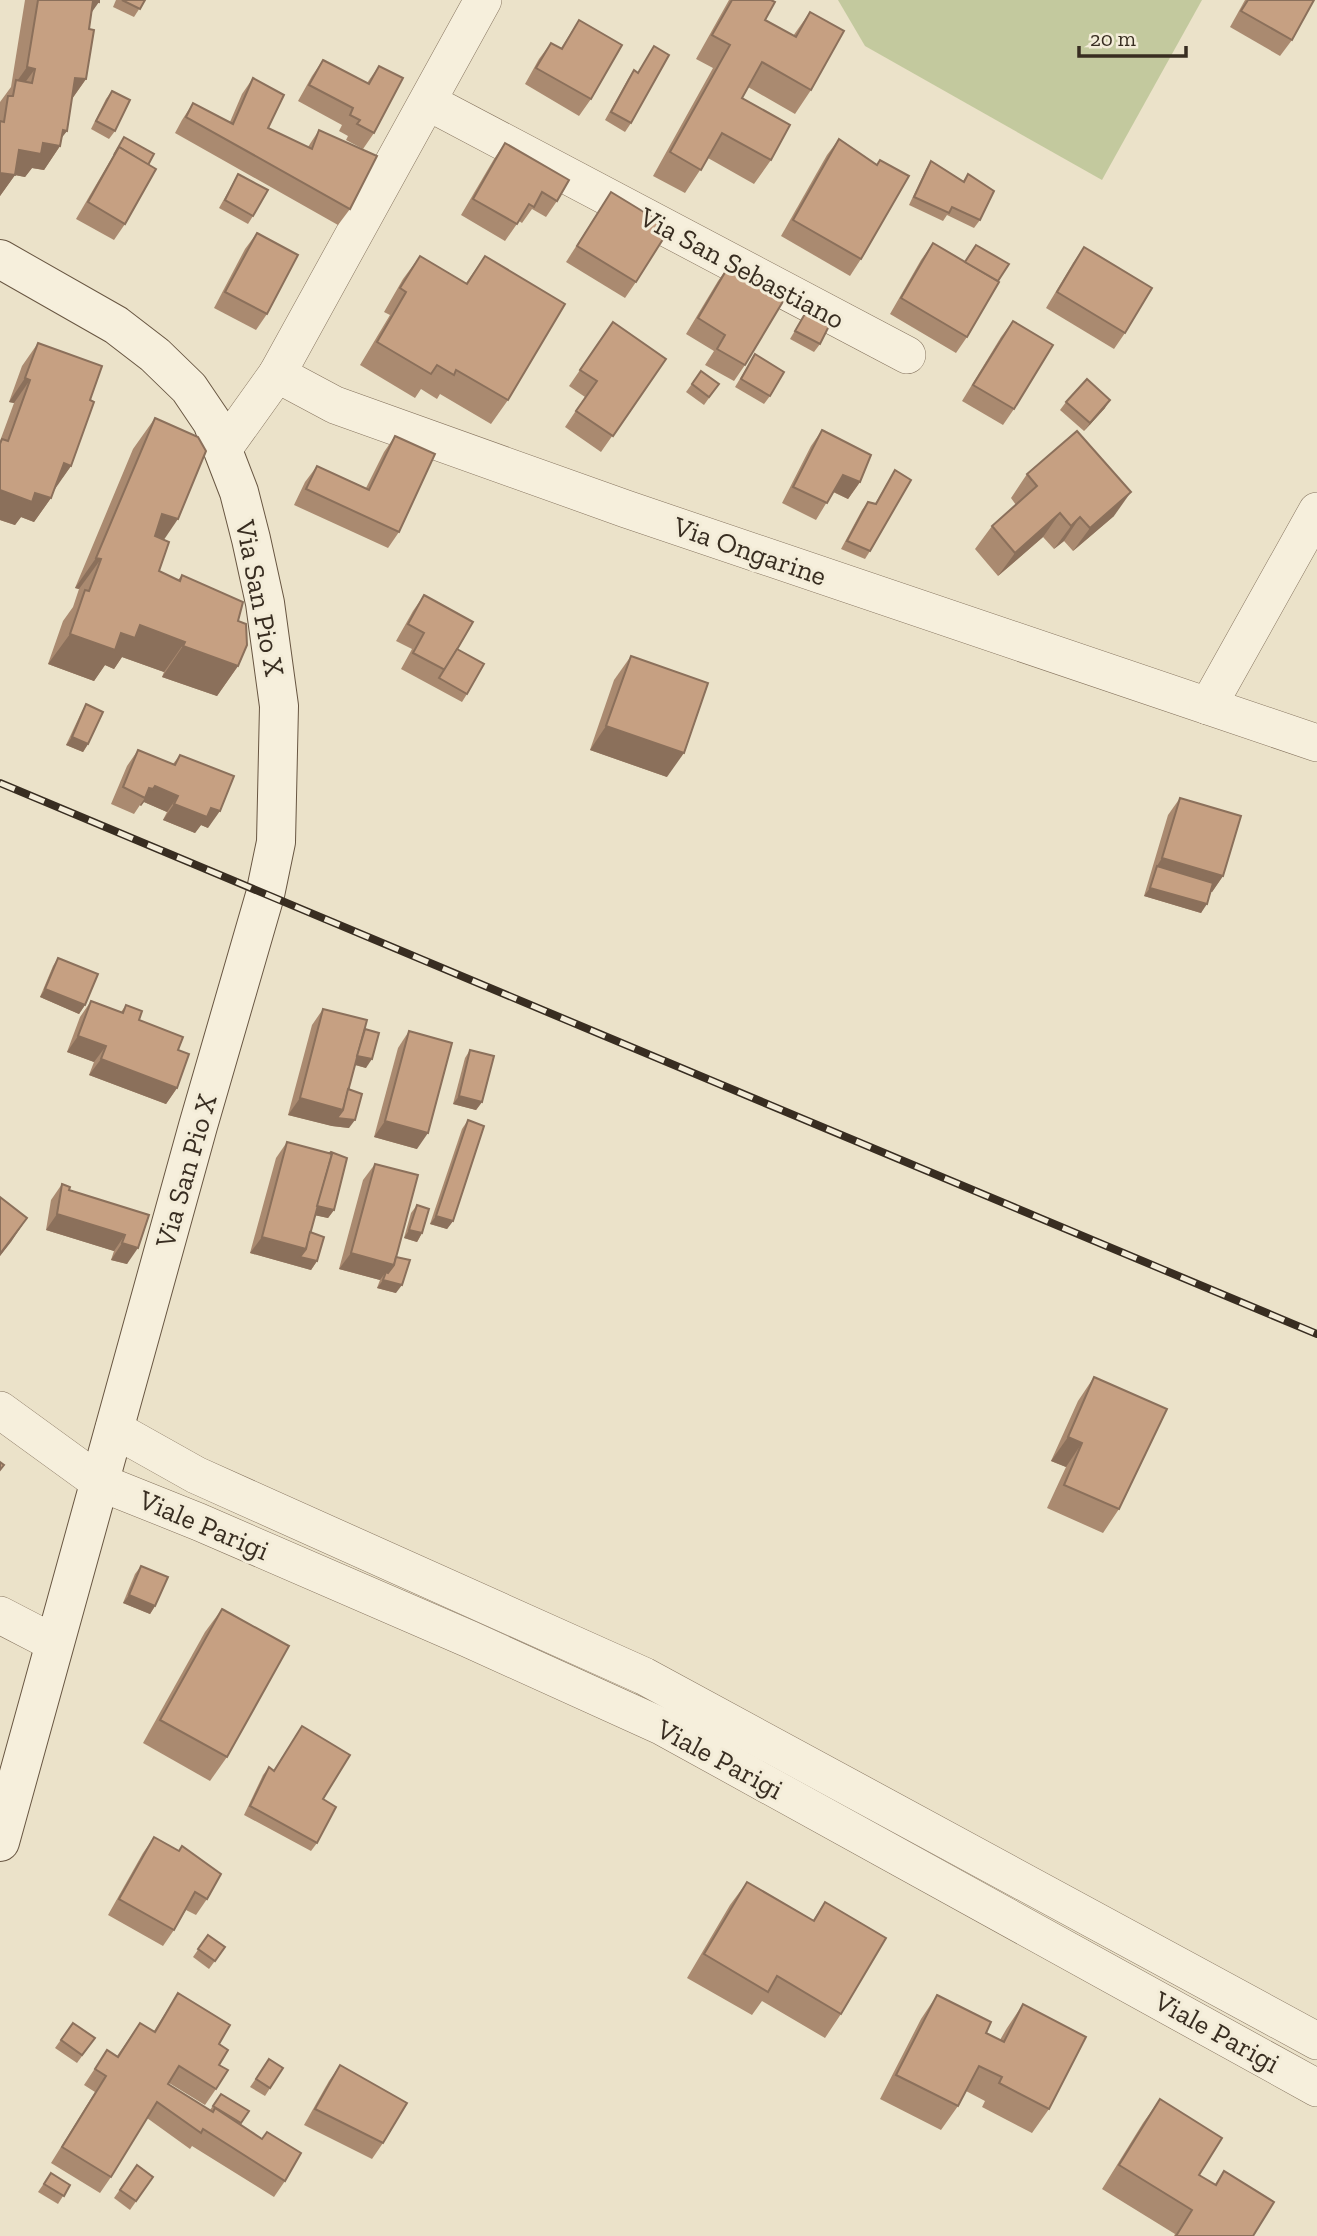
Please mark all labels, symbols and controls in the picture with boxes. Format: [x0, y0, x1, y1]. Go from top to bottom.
scale bar [1079, 14, 1186, 58]
text: 20 m [1090, 26, 1136, 51]
street label: Via San Sebastiano [633, 200, 850, 336]
street label: Via Ongarine [668, 509, 831, 593]
street label: Via San Pio X [229, 516, 291, 679]
street label: Via San Pio X [148, 1090, 224, 1253]
street label: Viale Parigi [133, 1482, 274, 1567]
street label: Viale Parigi [650, 1712, 789, 1806]
street label: Viale Parigi [1148, 1984, 1286, 2080]

